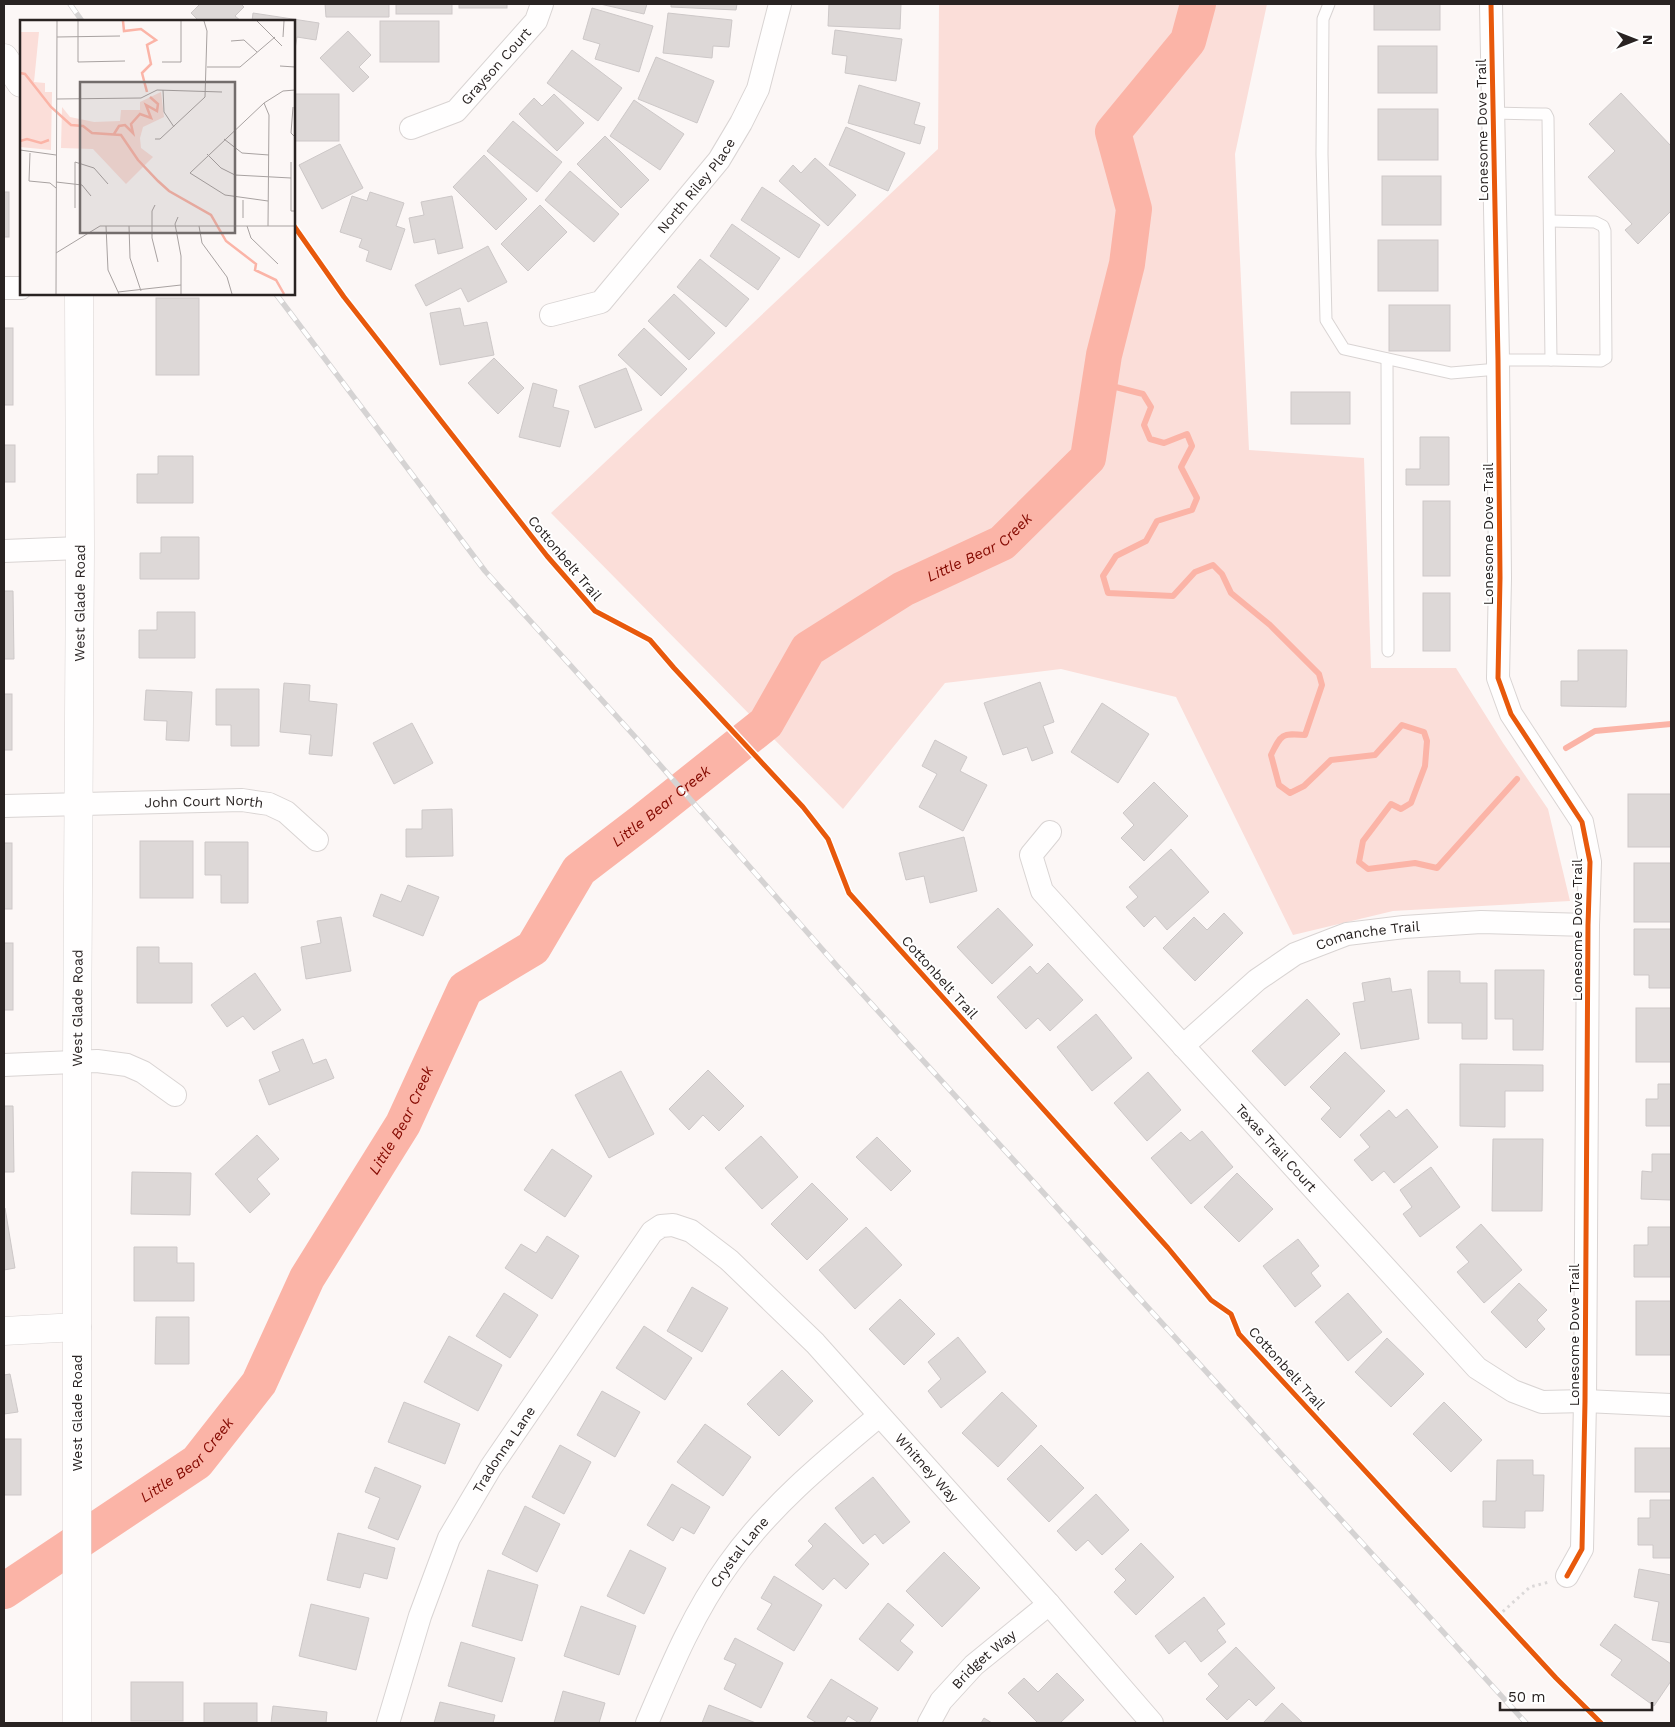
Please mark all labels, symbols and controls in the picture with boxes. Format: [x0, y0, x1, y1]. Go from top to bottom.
north arrow [1610, 15, 1660, 65]
inset map [20, 20, 295, 295]
street label: Grayson Court [457, 24, 534, 108]
text: N [1640, 35, 1656, 45]
street label: Lonesome Dove Trail [1473, 58, 1491, 201]
street label: North Riley Place [654, 135, 738, 236]
street label: Lonesome Dove Trail [1480, 462, 1496, 605]
water label: Little Bear Creek [924, 509, 1037, 586]
street label: Cottonbelt Trail [525, 512, 606, 604]
street label: West Glade Road [71, 544, 88, 662]
water label: Little Bear Creek [608, 761, 715, 851]
street label: John Court North [144, 792, 265, 811]
street label: Lonesome Dove Trail [1569, 858, 1585, 1001]
street label: Comanche Trail [1313, 918, 1421, 953]
street label: Cottonbelt Trail [899, 932, 982, 1022]
street label: West Glade Road [69, 949, 86, 1067]
water label: Little Bear Creek [365, 1062, 438, 1178]
street label: Texas Trail Court [1232, 1101, 1320, 1195]
street label: Lonesome Dove Trail [1566, 1263, 1582, 1406]
street label: Cottonbelt Trail [1246, 1323, 1329, 1413]
street label: West Glade Road [69, 1354, 85, 1472]
street label: Tradonna Lane [469, 1403, 538, 1496]
water label: Little Bear Creek [137, 1413, 238, 1506]
street label: Whitney Way [892, 1430, 962, 1506]
street label: Crystal Lane [707, 1513, 772, 1590]
street label: Bridget Way [948, 1626, 1020, 1692]
scale bar [1500, 1680, 1652, 1712]
text: 50 m [1508, 1688, 1545, 1706]

